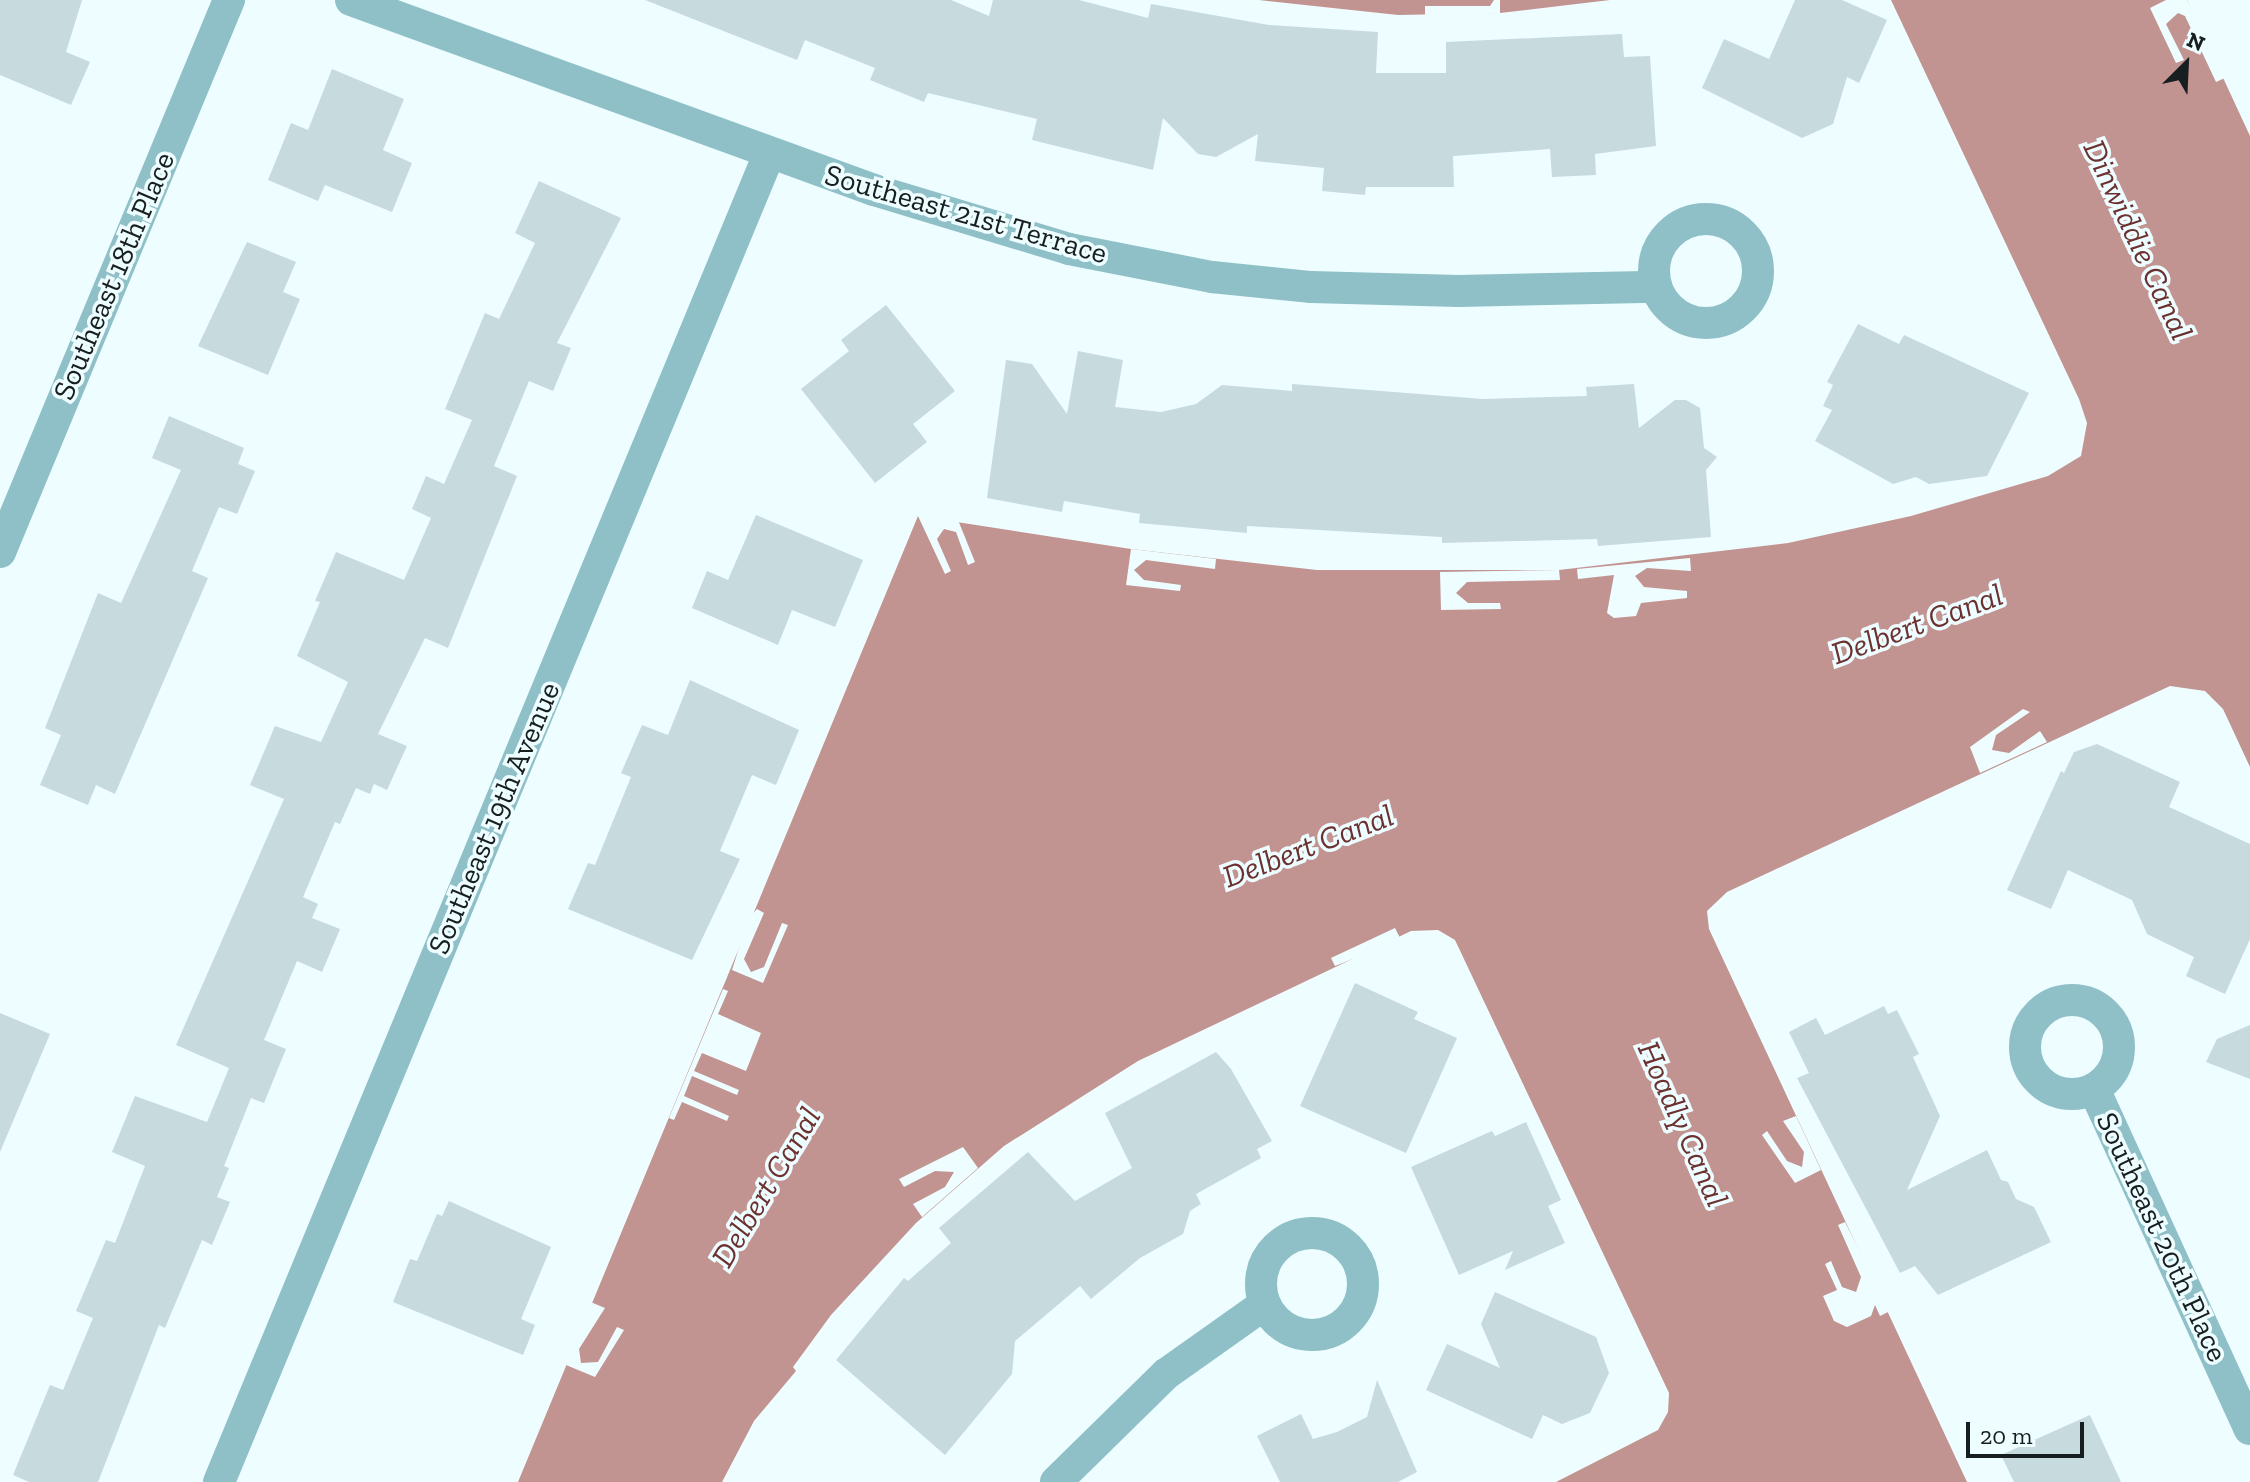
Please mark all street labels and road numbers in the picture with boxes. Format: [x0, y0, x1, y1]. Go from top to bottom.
street label: Southeast 18th Place [45, 147, 183, 405]
street label: Southeast 21st Terrace [821, 156, 1111, 272]
street label: Southeast 19th Avenue [420, 676, 568, 960]
street label: Southeast 20th Place [2088, 1107, 2236, 1367]

